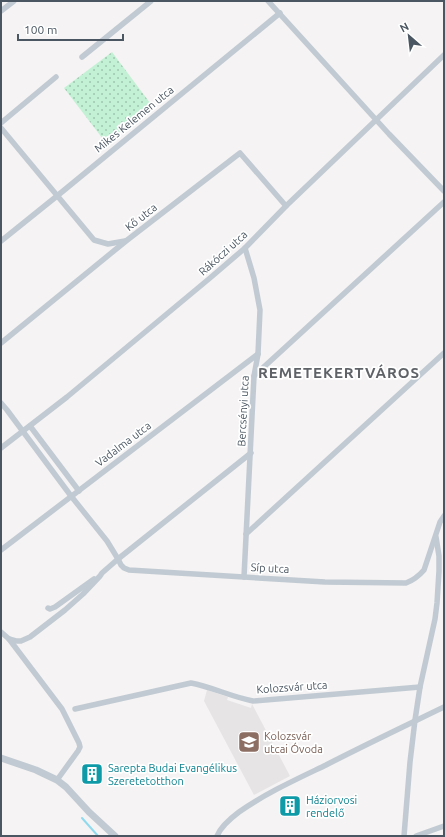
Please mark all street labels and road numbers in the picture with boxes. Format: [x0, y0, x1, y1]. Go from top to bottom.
street label: Mikes Kelemen utca [92, 83, 176, 155]
street label: Kő utca [123, 201, 159, 233]
street label: Rákóczi utca [196, 228, 250, 278]
street label: Bercsényi utca [235, 375, 251, 447]
street label: Vadalma utca [93, 419, 153, 469]
street label: Síp utca [250, 561, 290, 575]
street label: Kolozsvár utca [256, 679, 328, 695]

